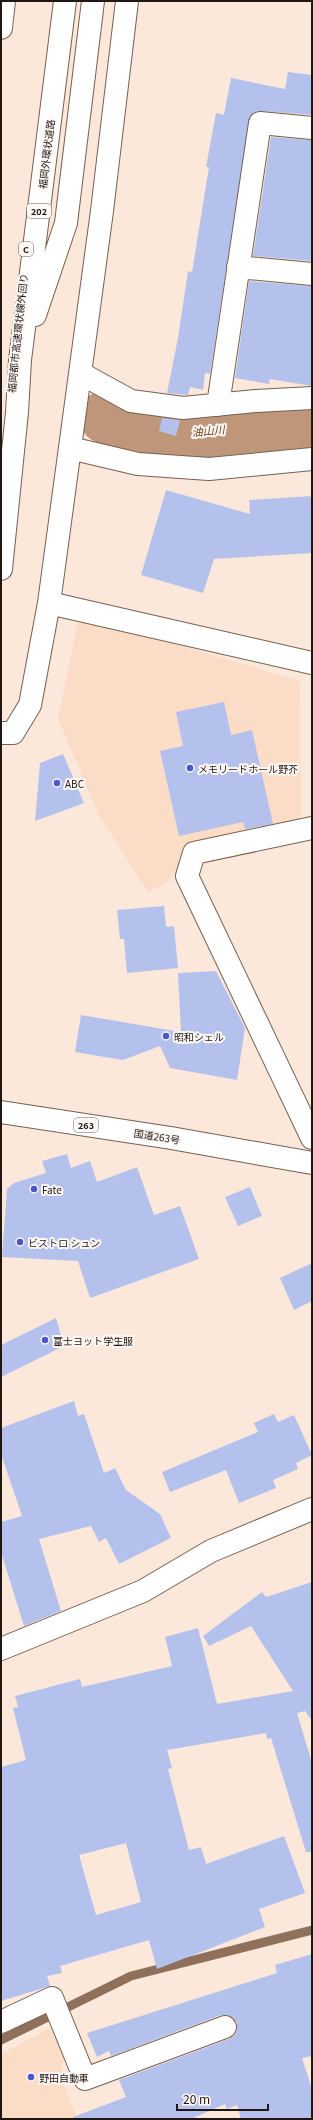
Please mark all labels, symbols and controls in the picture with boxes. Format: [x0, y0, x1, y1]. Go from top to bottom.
street label: 福岡外環状道路 [34, 118, 58, 190]
road number: 202 [27, 204, 51, 218]
road number: C [19, 242, 33, 256]
street label: 福岡都市高速環状線外回り [3, 273, 31, 393]
water label: 油山川 [191, 421, 226, 439]
place label: メモリードホール野芥 [198, 761, 298, 776]
marker: メモリードホール野芥 [185, 763, 195, 773]
place label: ABC [65, 776, 85, 791]
marker: ABC [52, 778, 62, 788]
place label: 昭和シェル [174, 1029, 224, 1044]
marker: 昭和シェル [161, 1031, 171, 1041]
road number: 263 [74, 1118, 98, 1132]
street label: 国道263号 [133, 1125, 181, 1147]
place label: Fate [42, 1182, 62, 1197]
marker: Fate [29, 1184, 39, 1194]
place label: ビストロ シュン [28, 1235, 100, 1250]
marker: ビストロ シュン [15, 1237, 25, 1247]
place label: 富士ヨット学生服 [53, 1333, 133, 1348]
marker: 富士ヨット学生服 [40, 1335, 50, 1345]
place label: 野田自動車 [39, 2070, 89, 2085]
marker: 野田自動車 [26, 2072, 36, 2082]
scale bar [177, 2086, 268, 2112]
text: 20 m [183, 2090, 210, 2107]

